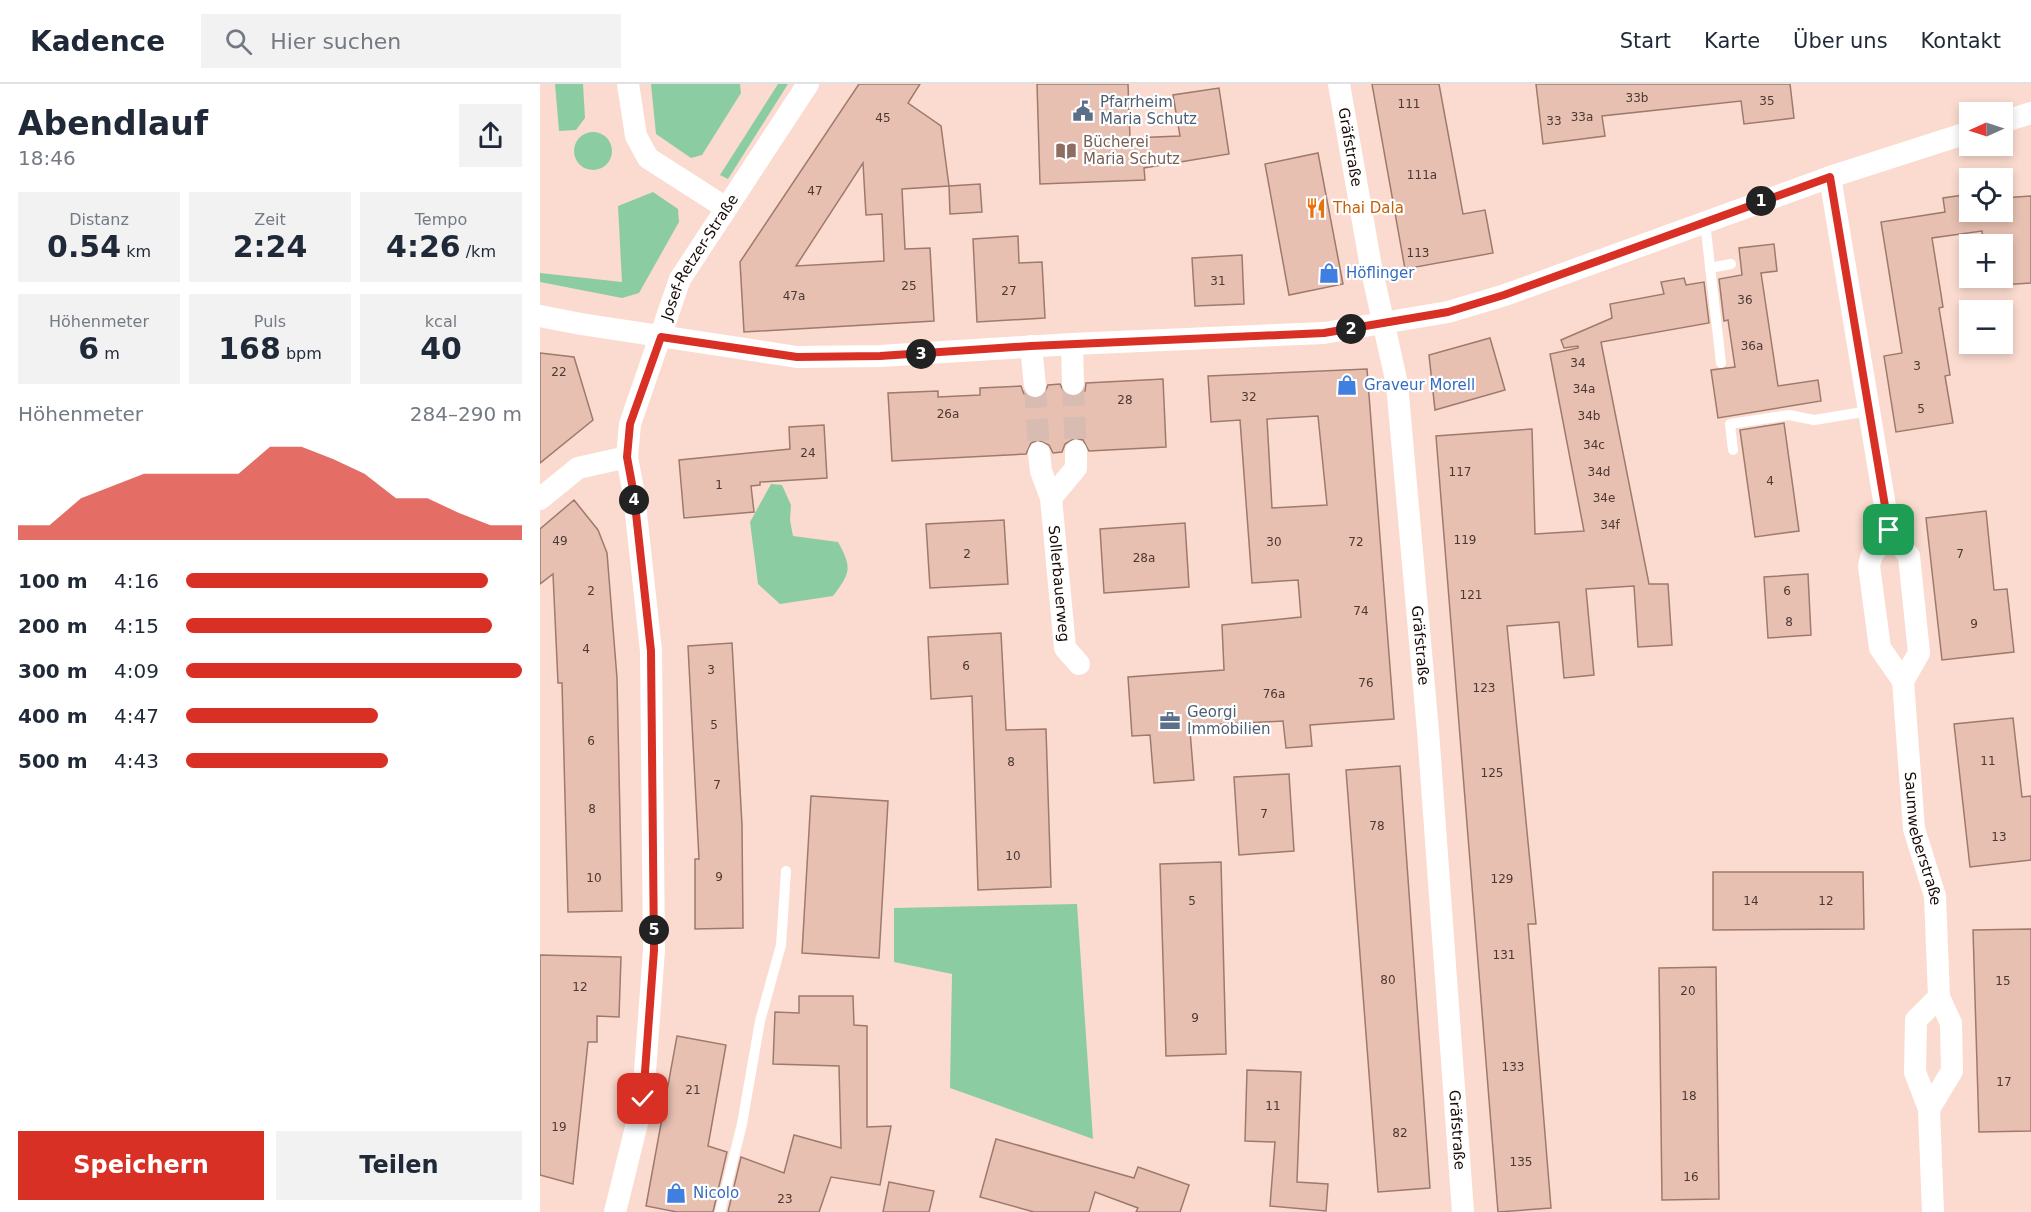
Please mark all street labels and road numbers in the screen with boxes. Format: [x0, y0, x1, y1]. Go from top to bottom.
street label: Gräfstraße [1334, 106, 1366, 188]
street label: Josef-Retzer-Straße [657, 191, 742, 324]
street label: Sollerbauerweg [1045, 524, 1073, 643]
street label: Gräfstraße [1408, 605, 1433, 686]
street label: Saumweberstraße [1901, 771, 1944, 906]
street label: Gräfstraße [1445, 1089, 1469, 1171]

